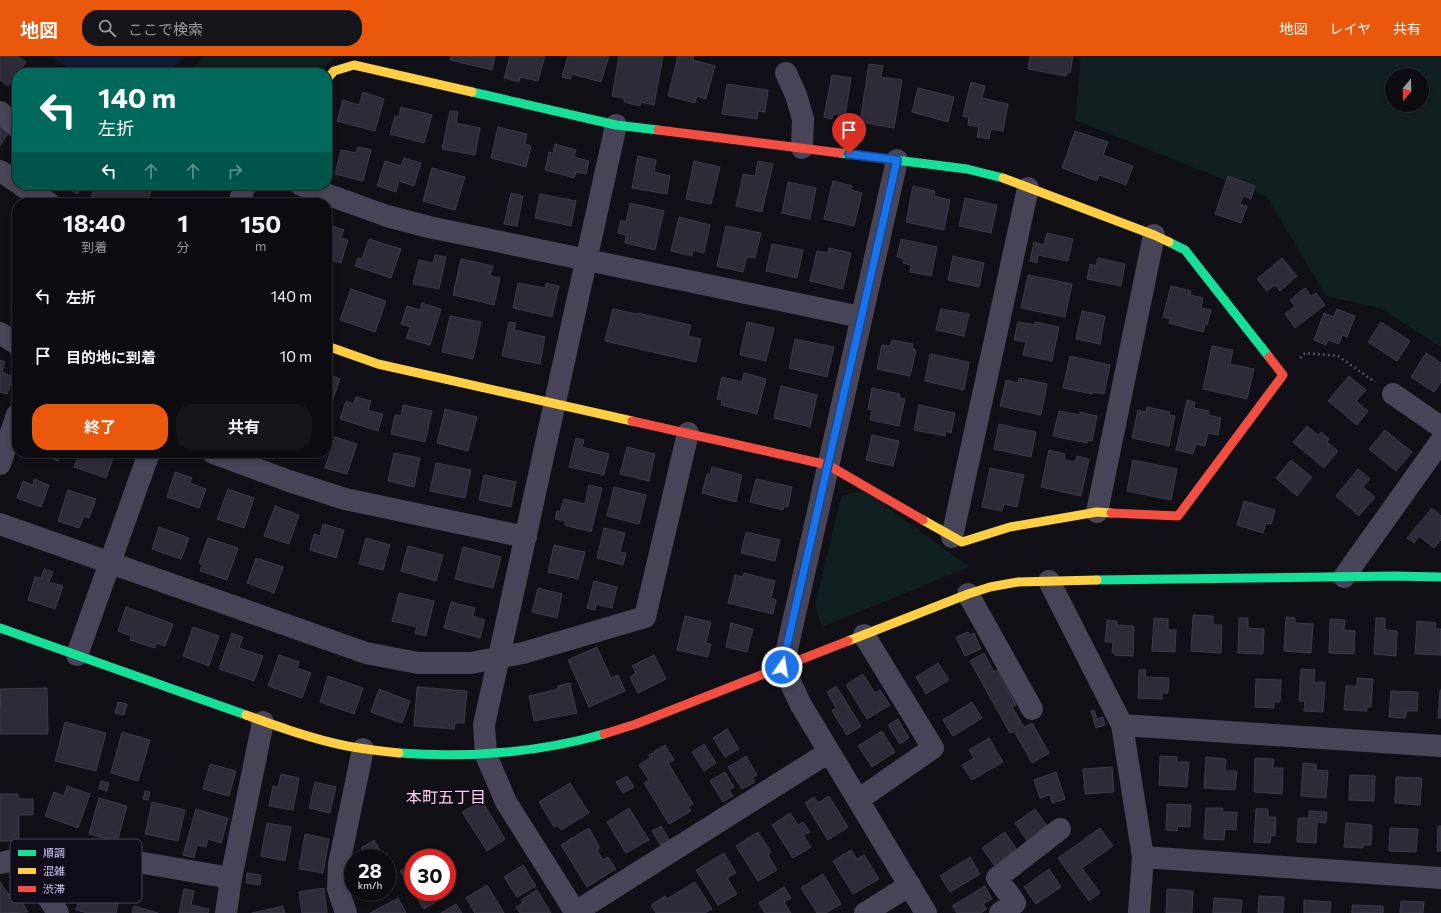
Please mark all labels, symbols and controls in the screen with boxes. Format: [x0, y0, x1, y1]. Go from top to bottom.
search box [82, 10, 362, 46]
icon: search [96, 17, 118, 39]
text: 地図 [20, 18, 58, 41]
text: ここで検索 [128, 20, 203, 38]
text: 地図 [1279, 20, 1307, 37]
text: レイヤ [1329, 20, 1371, 37]
text: 共有 [1393, 20, 1421, 37]
north arrow [1385, 68, 1429, 112]
map controls [1385, 68, 1429, 112]
text: 140 m [98, 80, 176, 114]
icon: left [32, 84, 84, 136]
pin [832, 113, 866, 154]
text: 左折 [98, 117, 134, 139]
icon: arrive [838, 119, 860, 141]
icon: left [98, 160, 120, 182]
icon: ahead [140, 160, 162, 182]
icon: ahead [182, 160, 204, 182]
icon: right [224, 160, 246, 182]
text: 18:40 [63, 208, 126, 237]
text: 1 [178, 208, 188, 237]
text: 150 [240, 209, 281, 238]
text: m [255, 238, 266, 254]
text: 到着 [81, 239, 107, 255]
text: 分 [176, 239, 189, 255]
icon: left [32, 285, 54, 307]
text: 140 m [271, 287, 312, 305]
text: 左折 [66, 288, 96, 306]
icon: arrive [32, 345, 54, 367]
text: 10 m [280, 347, 312, 365]
text: 目的地に到着 [66, 348, 156, 366]
button: 終了 [32, 404, 168, 450]
button: 共有 [176, 404, 312, 450]
position arrow [761, 646, 803, 688]
district label: 本町五丁目 [406, 787, 486, 806]
legend [10, 839, 142, 903]
text: 順調 [43, 846, 65, 859]
speed limit sign: 30 [404, 849, 456, 901]
text: 28 [358, 858, 382, 882]
text: 混雑 [43, 864, 65, 877]
text: km/h [358, 879, 382, 891]
text: 渋滞 [43, 882, 65, 895]

